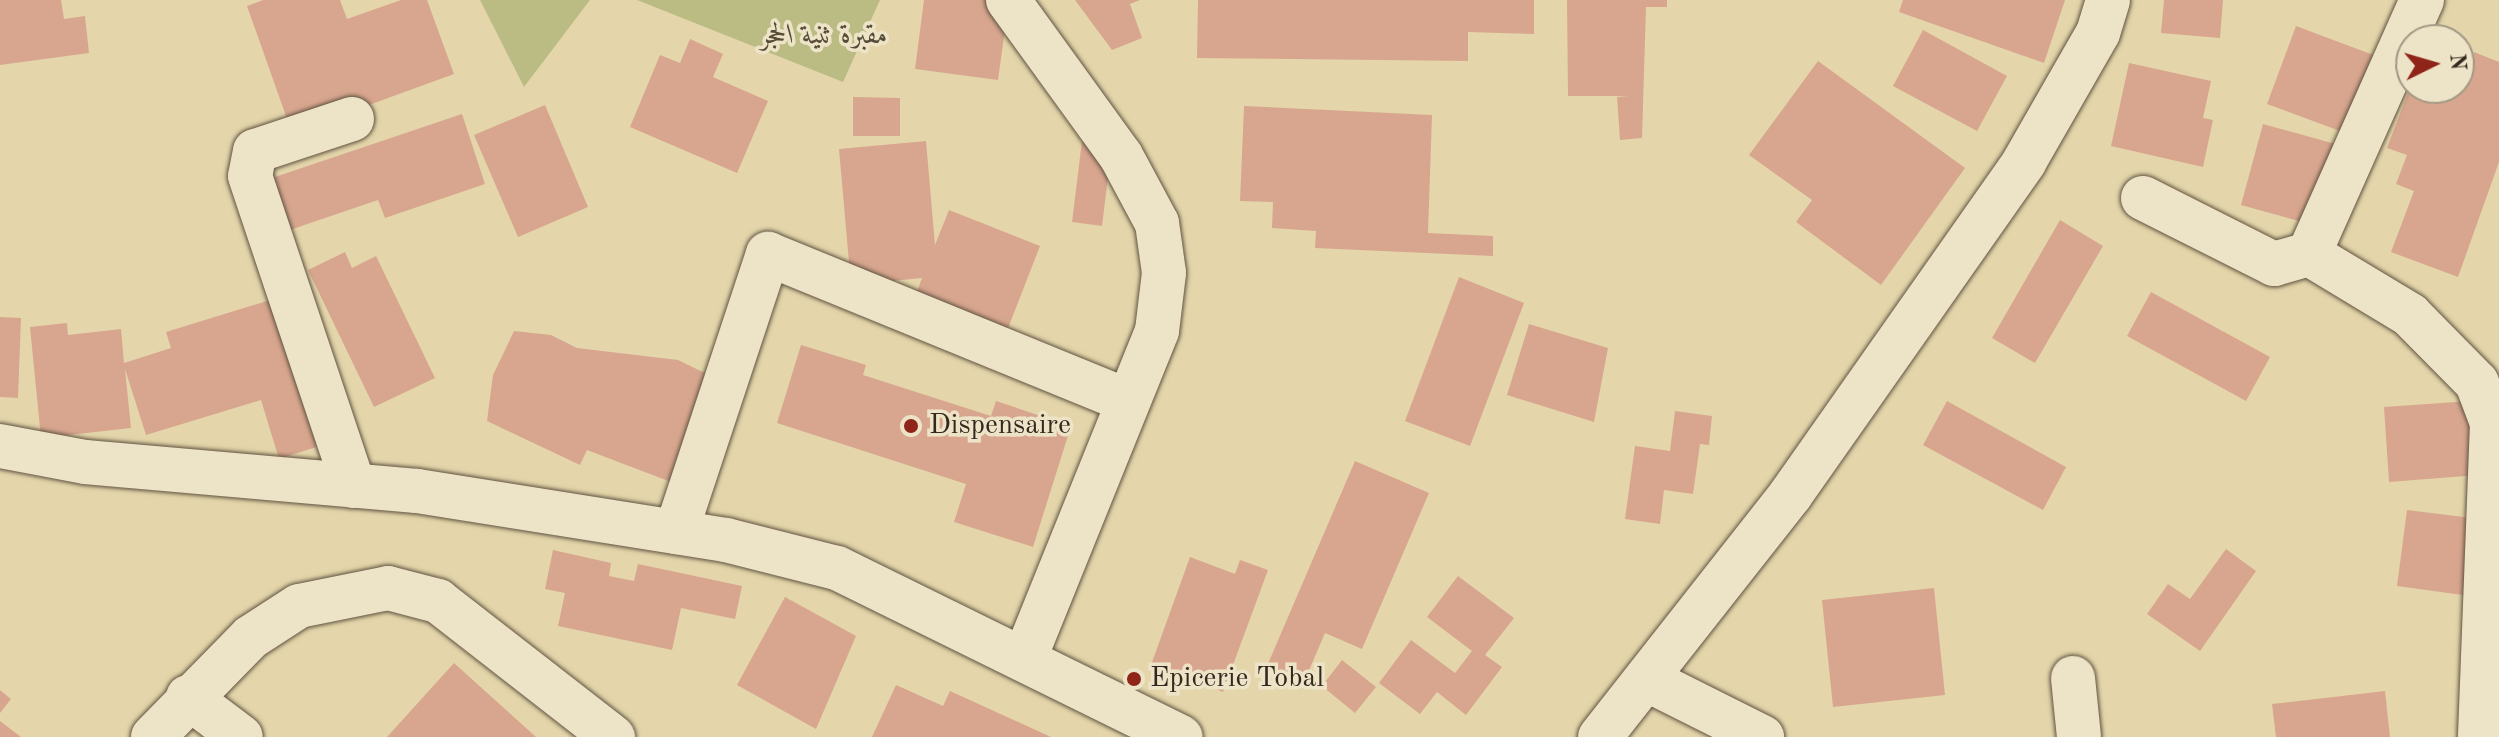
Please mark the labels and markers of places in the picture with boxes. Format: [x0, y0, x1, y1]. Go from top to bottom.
place label: Dispensaire [929, 409, 1071, 443]
marker: Dispensaire [900, 415, 922, 437]
place label: Epicerie Tobal [1150, 662, 1324, 696]
marker: Epicerie Tobal [1125, 670, 1143, 688]

